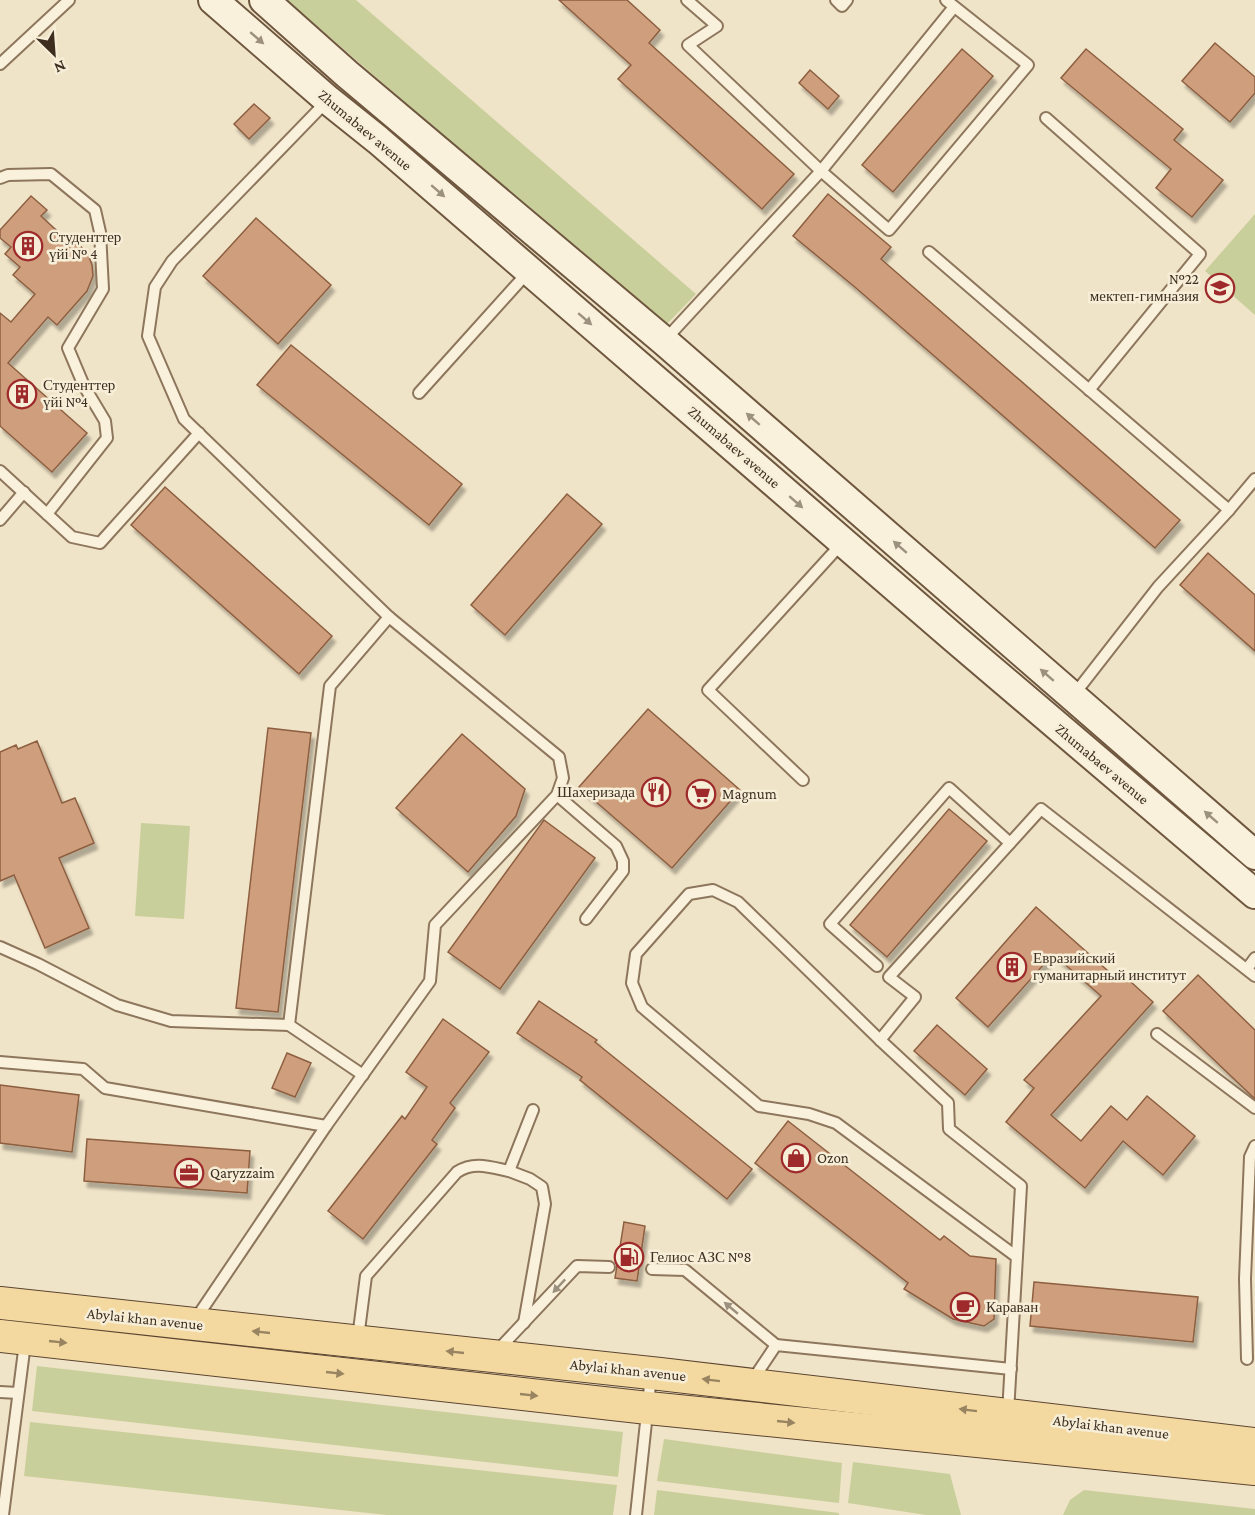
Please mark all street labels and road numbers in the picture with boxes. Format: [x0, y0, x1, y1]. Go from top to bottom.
street label: Zhumabaev avenue [315, 86, 415, 174]
street label: Zhumabaev avenue [685, 403, 784, 492]
street label: Zhumabaev avenue [1052, 720, 1152, 808]
street label: Abylai khan avenue [86, 1305, 204, 1334]
street label: Abylai khan avenue [569, 1356, 687, 1385]
street label: Abylai khan avenue [1052, 1412, 1170, 1443]

